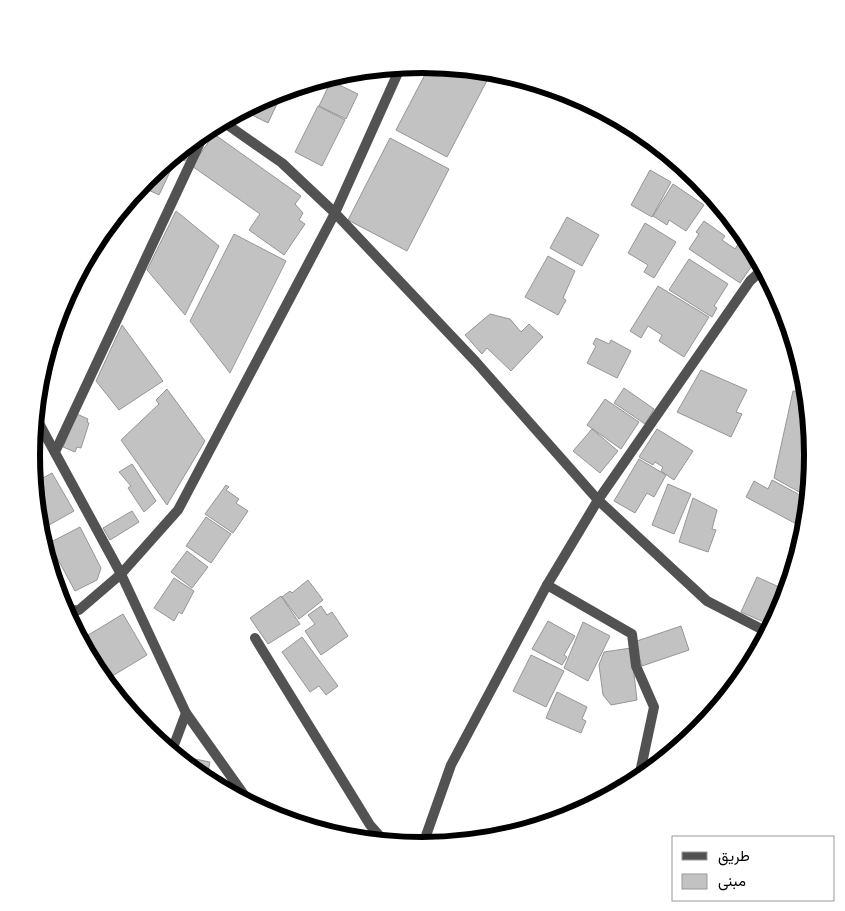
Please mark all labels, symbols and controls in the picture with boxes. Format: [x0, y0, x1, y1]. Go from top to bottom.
legend [672, 836, 835, 901]
text: طريق [718, 846, 750, 866]
text: مبنى [718, 871, 746, 891]

